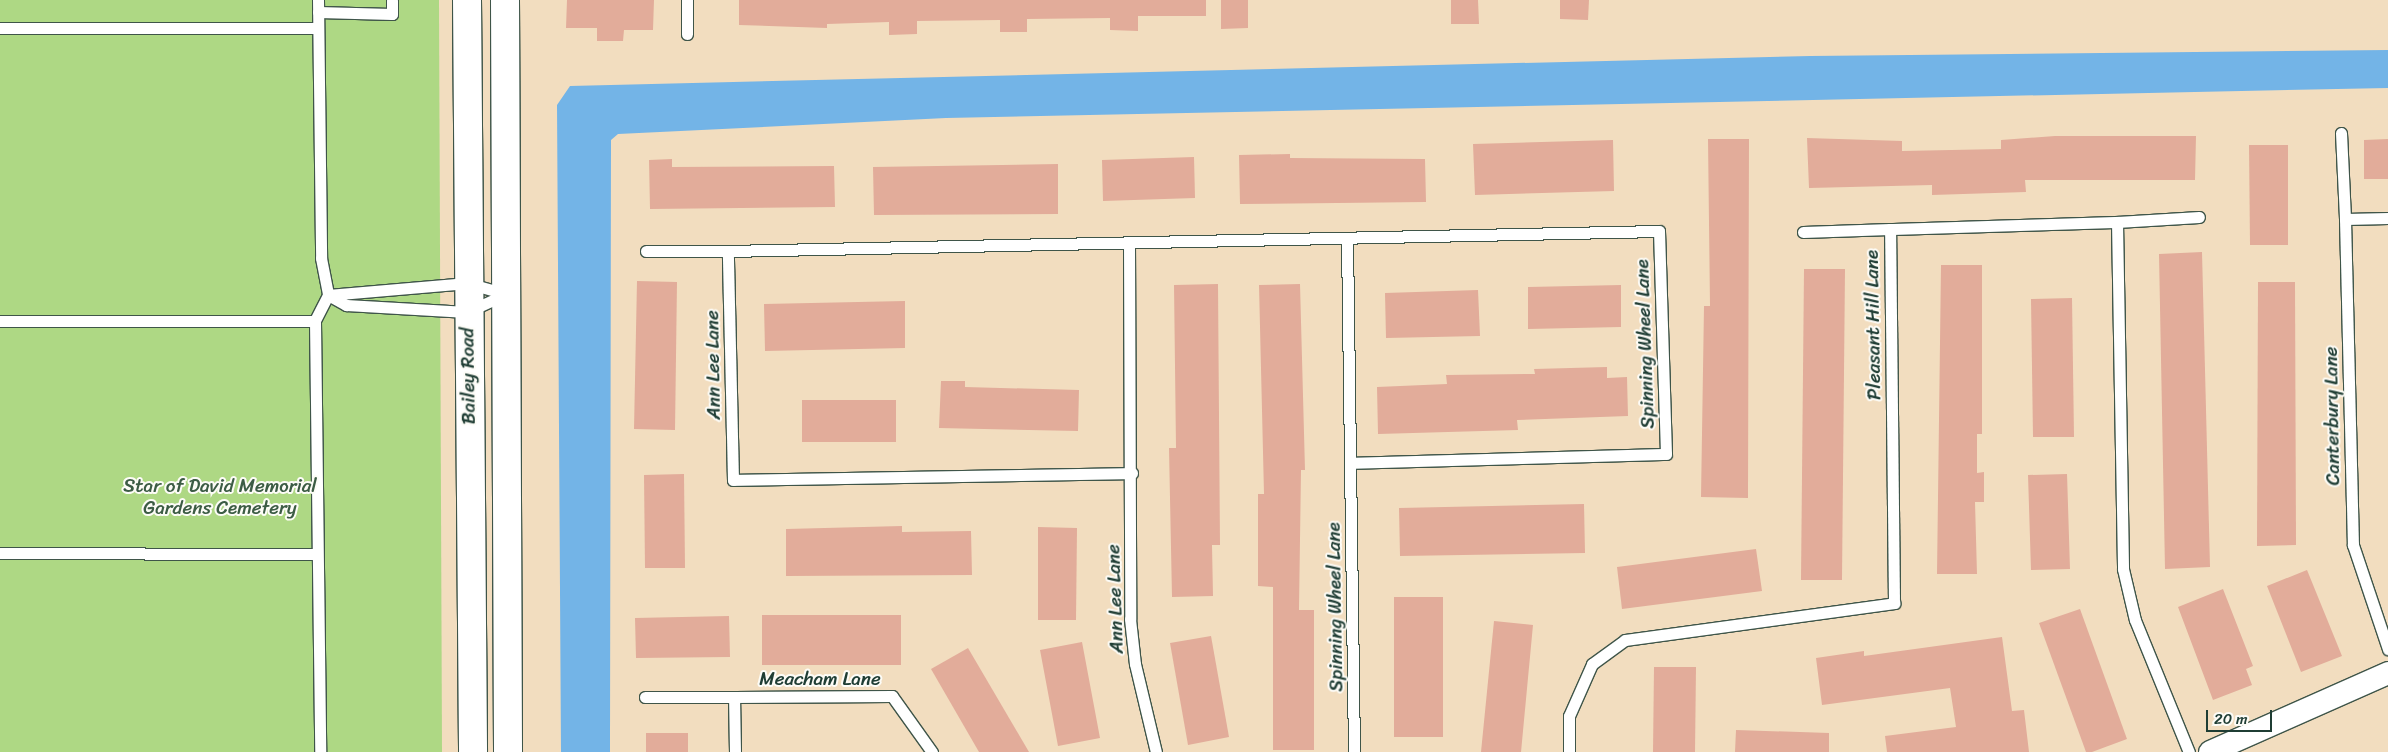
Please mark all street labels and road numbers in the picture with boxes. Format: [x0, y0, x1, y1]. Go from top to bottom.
street label: Pleasant Hill Lane [1860, 249, 1886, 401]
street label: Spinning Wheel Lane [1631, 258, 1659, 430]
street label: Ann Lee Lane [701, 310, 725, 420]
street label: Bailey Road [456, 327, 480, 425]
street label: Canterbury Lane [2319, 346, 2345, 486]
street label: Spinning Wheel Lane [1322, 522, 1348, 692]
street label: Ann Lee Lane [1102, 544, 1128, 654]
street label: Meacham Lane [759, 668, 881, 690]

